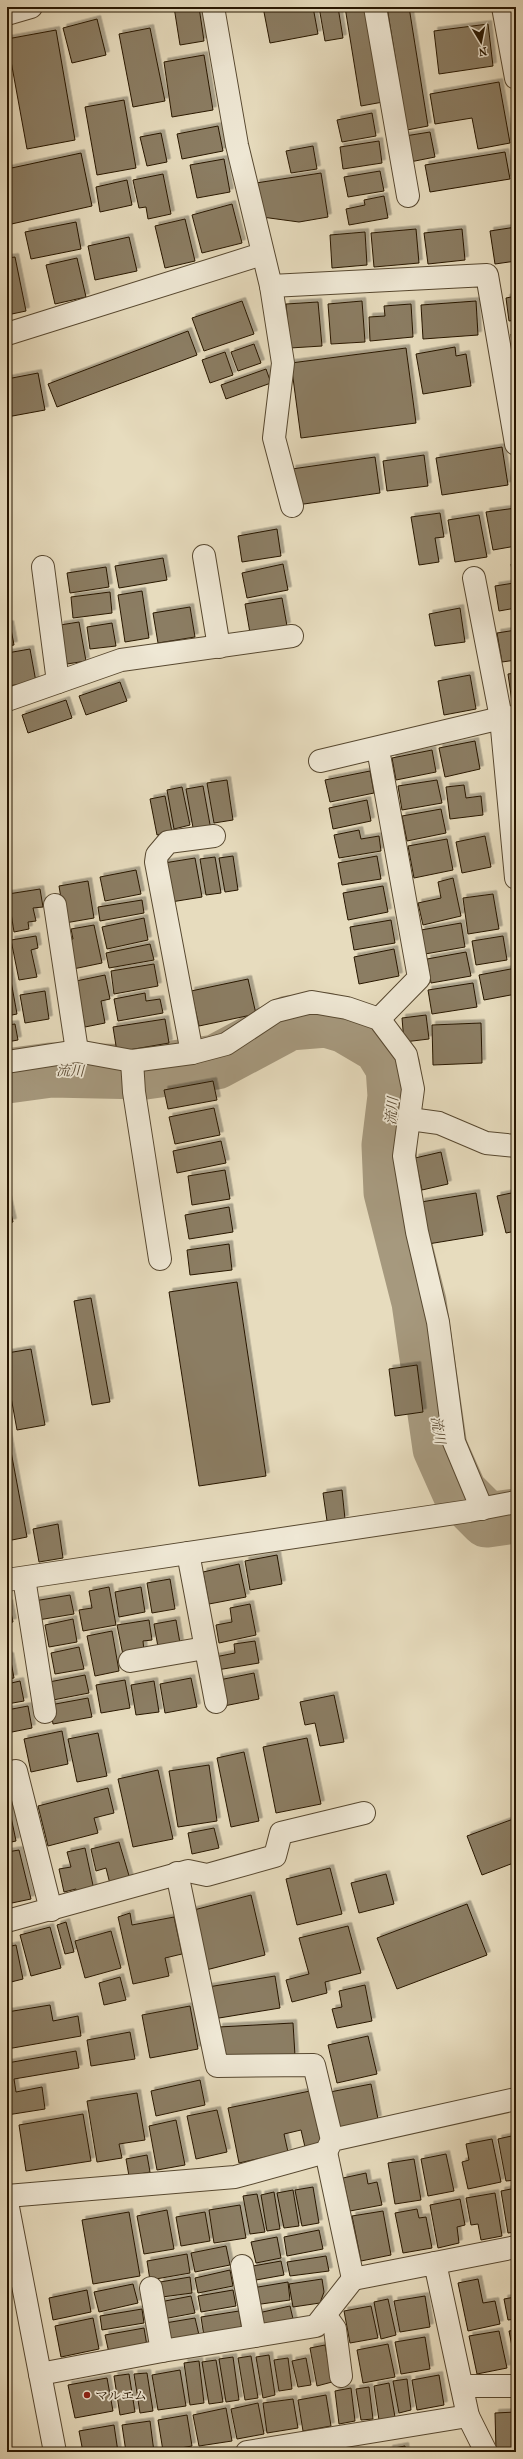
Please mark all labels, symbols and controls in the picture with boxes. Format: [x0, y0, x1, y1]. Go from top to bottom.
north arrow [461, 22, 501, 62]
text: N [477, 44, 488, 59]
water label: 流川 [56, 1062, 86, 1080]
water label: 流川 [382, 1094, 402, 1126]
water label: 流川 [427, 1415, 449, 1447]
place label: マルエム [95, 2388, 147, 2403]
marker: マルエム [82, 2390, 92, 2400]

